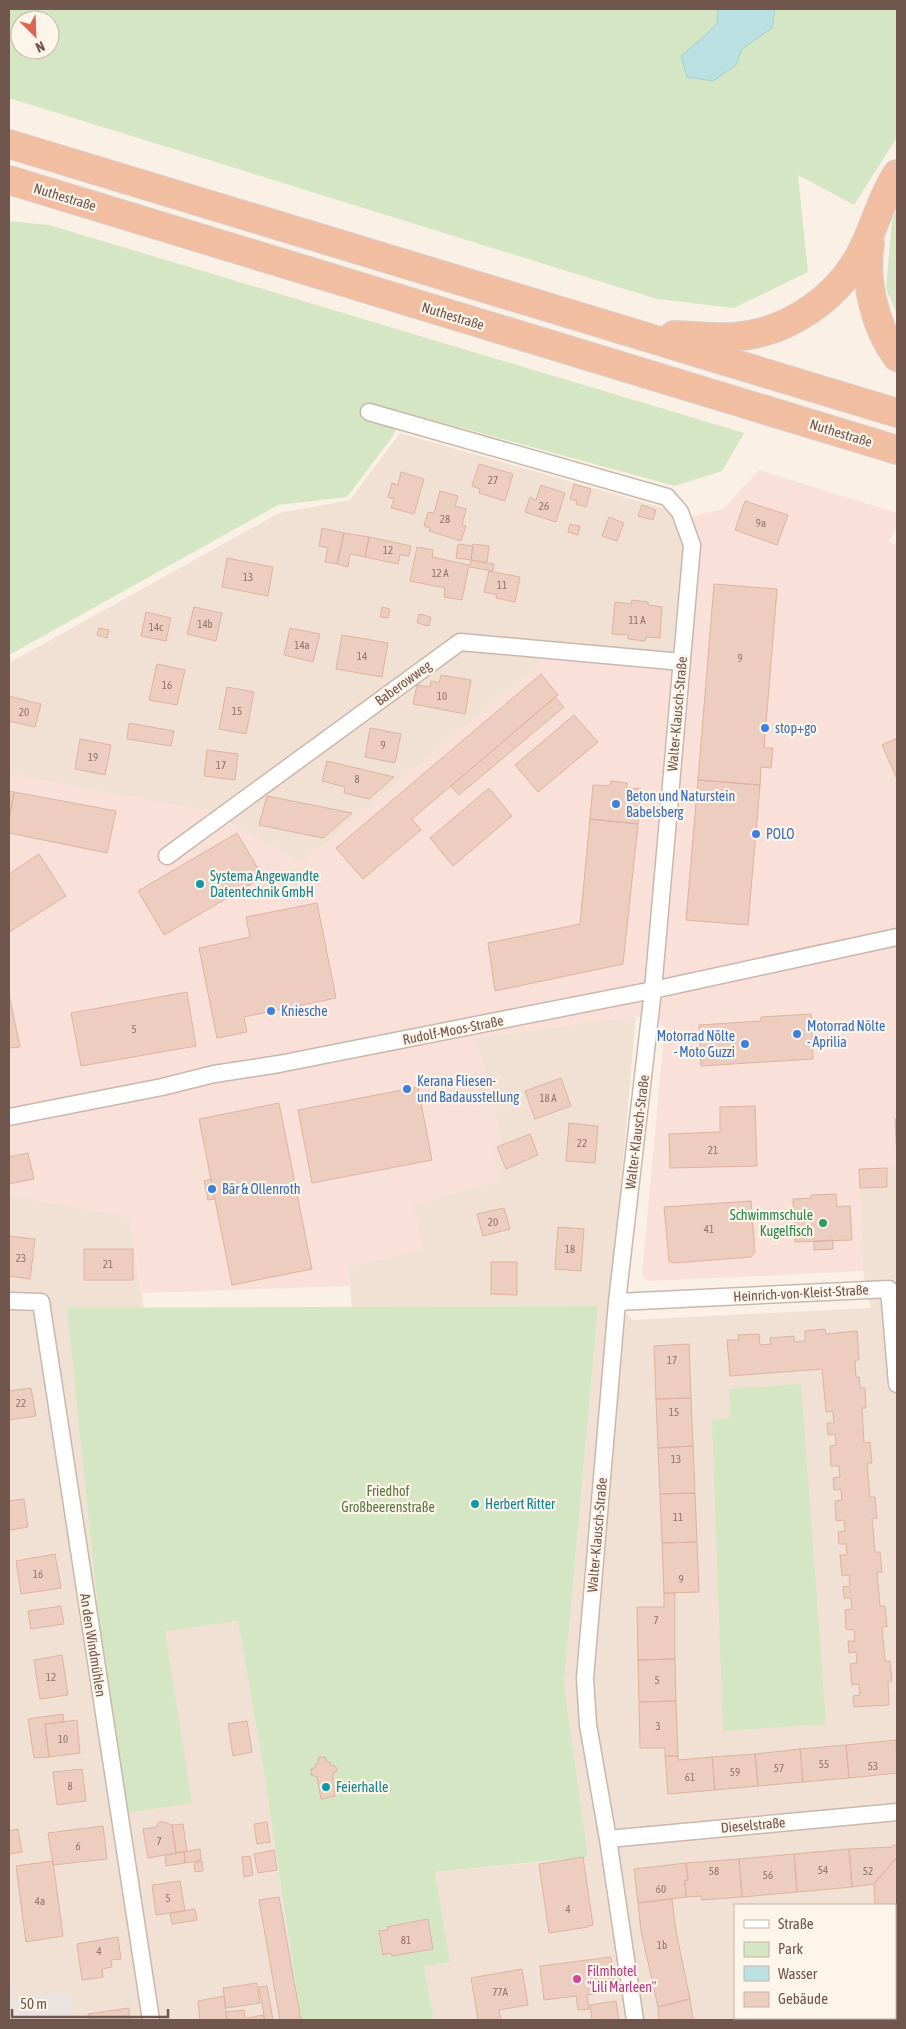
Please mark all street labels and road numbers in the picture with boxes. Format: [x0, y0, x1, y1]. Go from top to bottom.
street label: Nuthestraße [32, 180, 98, 214]
street label: Nuthestraße [420, 299, 486, 333]
street label: Nuthestraße [808, 416, 874, 450]
street label: Walter-Klausch-Straße [664, 656, 690, 772]
street label: Baberowweg [372, 657, 434, 709]
street label: Rudolf-Moos-Straße [401, 1012, 505, 1048]
street label: Walter-Klausch-Straße [622, 1074, 652, 1190]
street label: Heinrich-von-Kleist-Straße [733, 1281, 869, 1305]
street label: Walter-Klausch-Straße [584, 1477, 610, 1593]
street label: An den Windmühlen [77, 1592, 109, 1698]
street label: Dieselstraße [720, 1814, 786, 1836]

